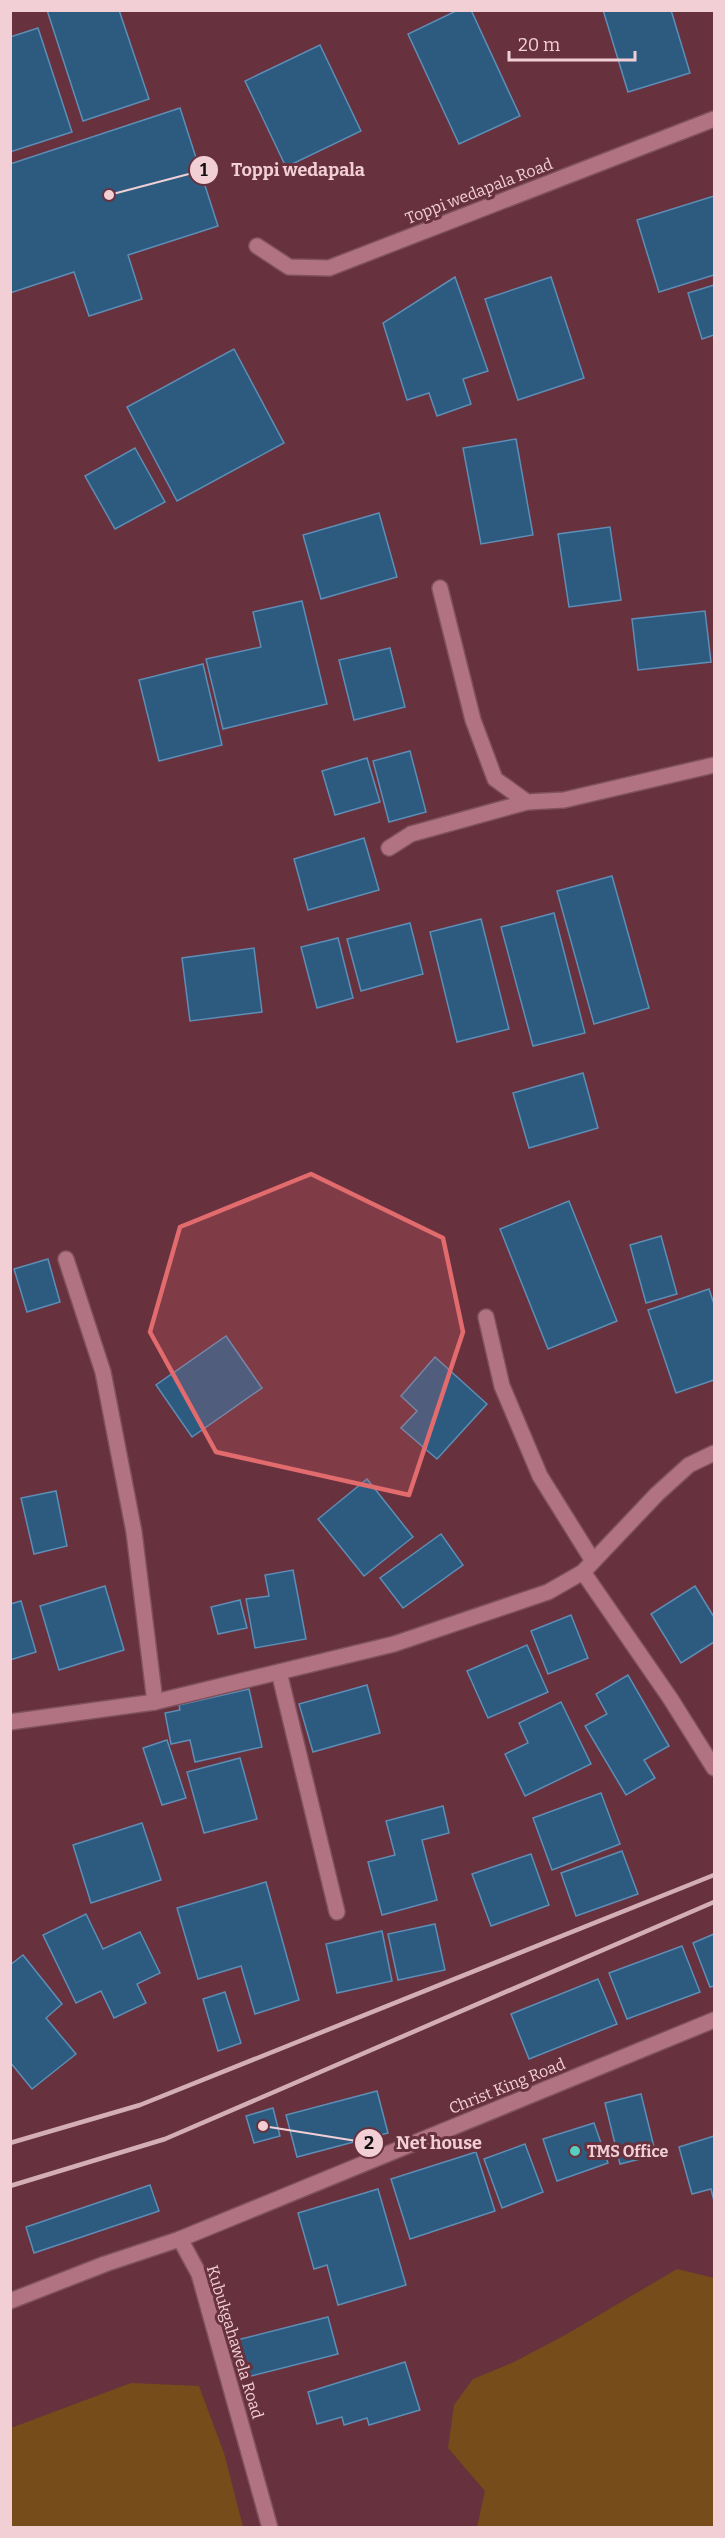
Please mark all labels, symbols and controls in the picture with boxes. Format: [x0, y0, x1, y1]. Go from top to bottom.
scale bar [509, 24, 635, 62]
text: 20 m [518, 34, 560, 56]
callout: Toppi wedapala [189, 152, 376, 188]
street label: Toppi wedapala Road [403, 154, 556, 228]
text: 1 [200, 159, 208, 181]
text: Toppi wedapala [231, 159, 365, 181]
street label: Christ King Road [446, 2054, 568, 2118]
callout: Net house [354, 2125, 494, 2161]
text: 2 [364, 2132, 374, 2154]
text: Net house [396, 2132, 482, 2154]
place label: TMS Office [587, 2142, 668, 2161]
marker: TMS Office [568, 2144, 582, 2158]
street label: Kubukgahawela Road [203, 2263, 268, 2422]

